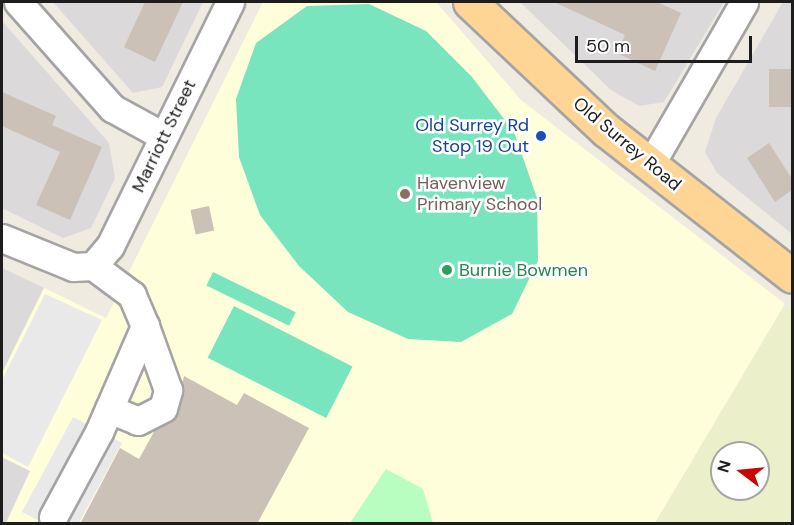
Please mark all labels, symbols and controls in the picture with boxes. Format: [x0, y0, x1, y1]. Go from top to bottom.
scale bar [578, 24, 755, 62]
text: 50 m [586, 34, 630, 58]
street label: Marriott Street [127, 76, 201, 196]
street label: Old Surrey Road [569, 93, 685, 195]
place label: Old Surrey Rd Stop 19 Out [415, 115, 529, 158]
marker: Old Surrey Rd Stop 19 Out [534, 129, 548, 143]
place label: Havenview Primary School [417, 173, 542, 216]
marker: Havenview Primary School [398, 187, 412, 201]
place label: Burnie Bowmen [459, 259, 588, 281]
marker: Burnie Bowmen [440, 263, 454, 277]
north arrow [710, 441, 770, 501]
text: N [712, 458, 736, 475]

